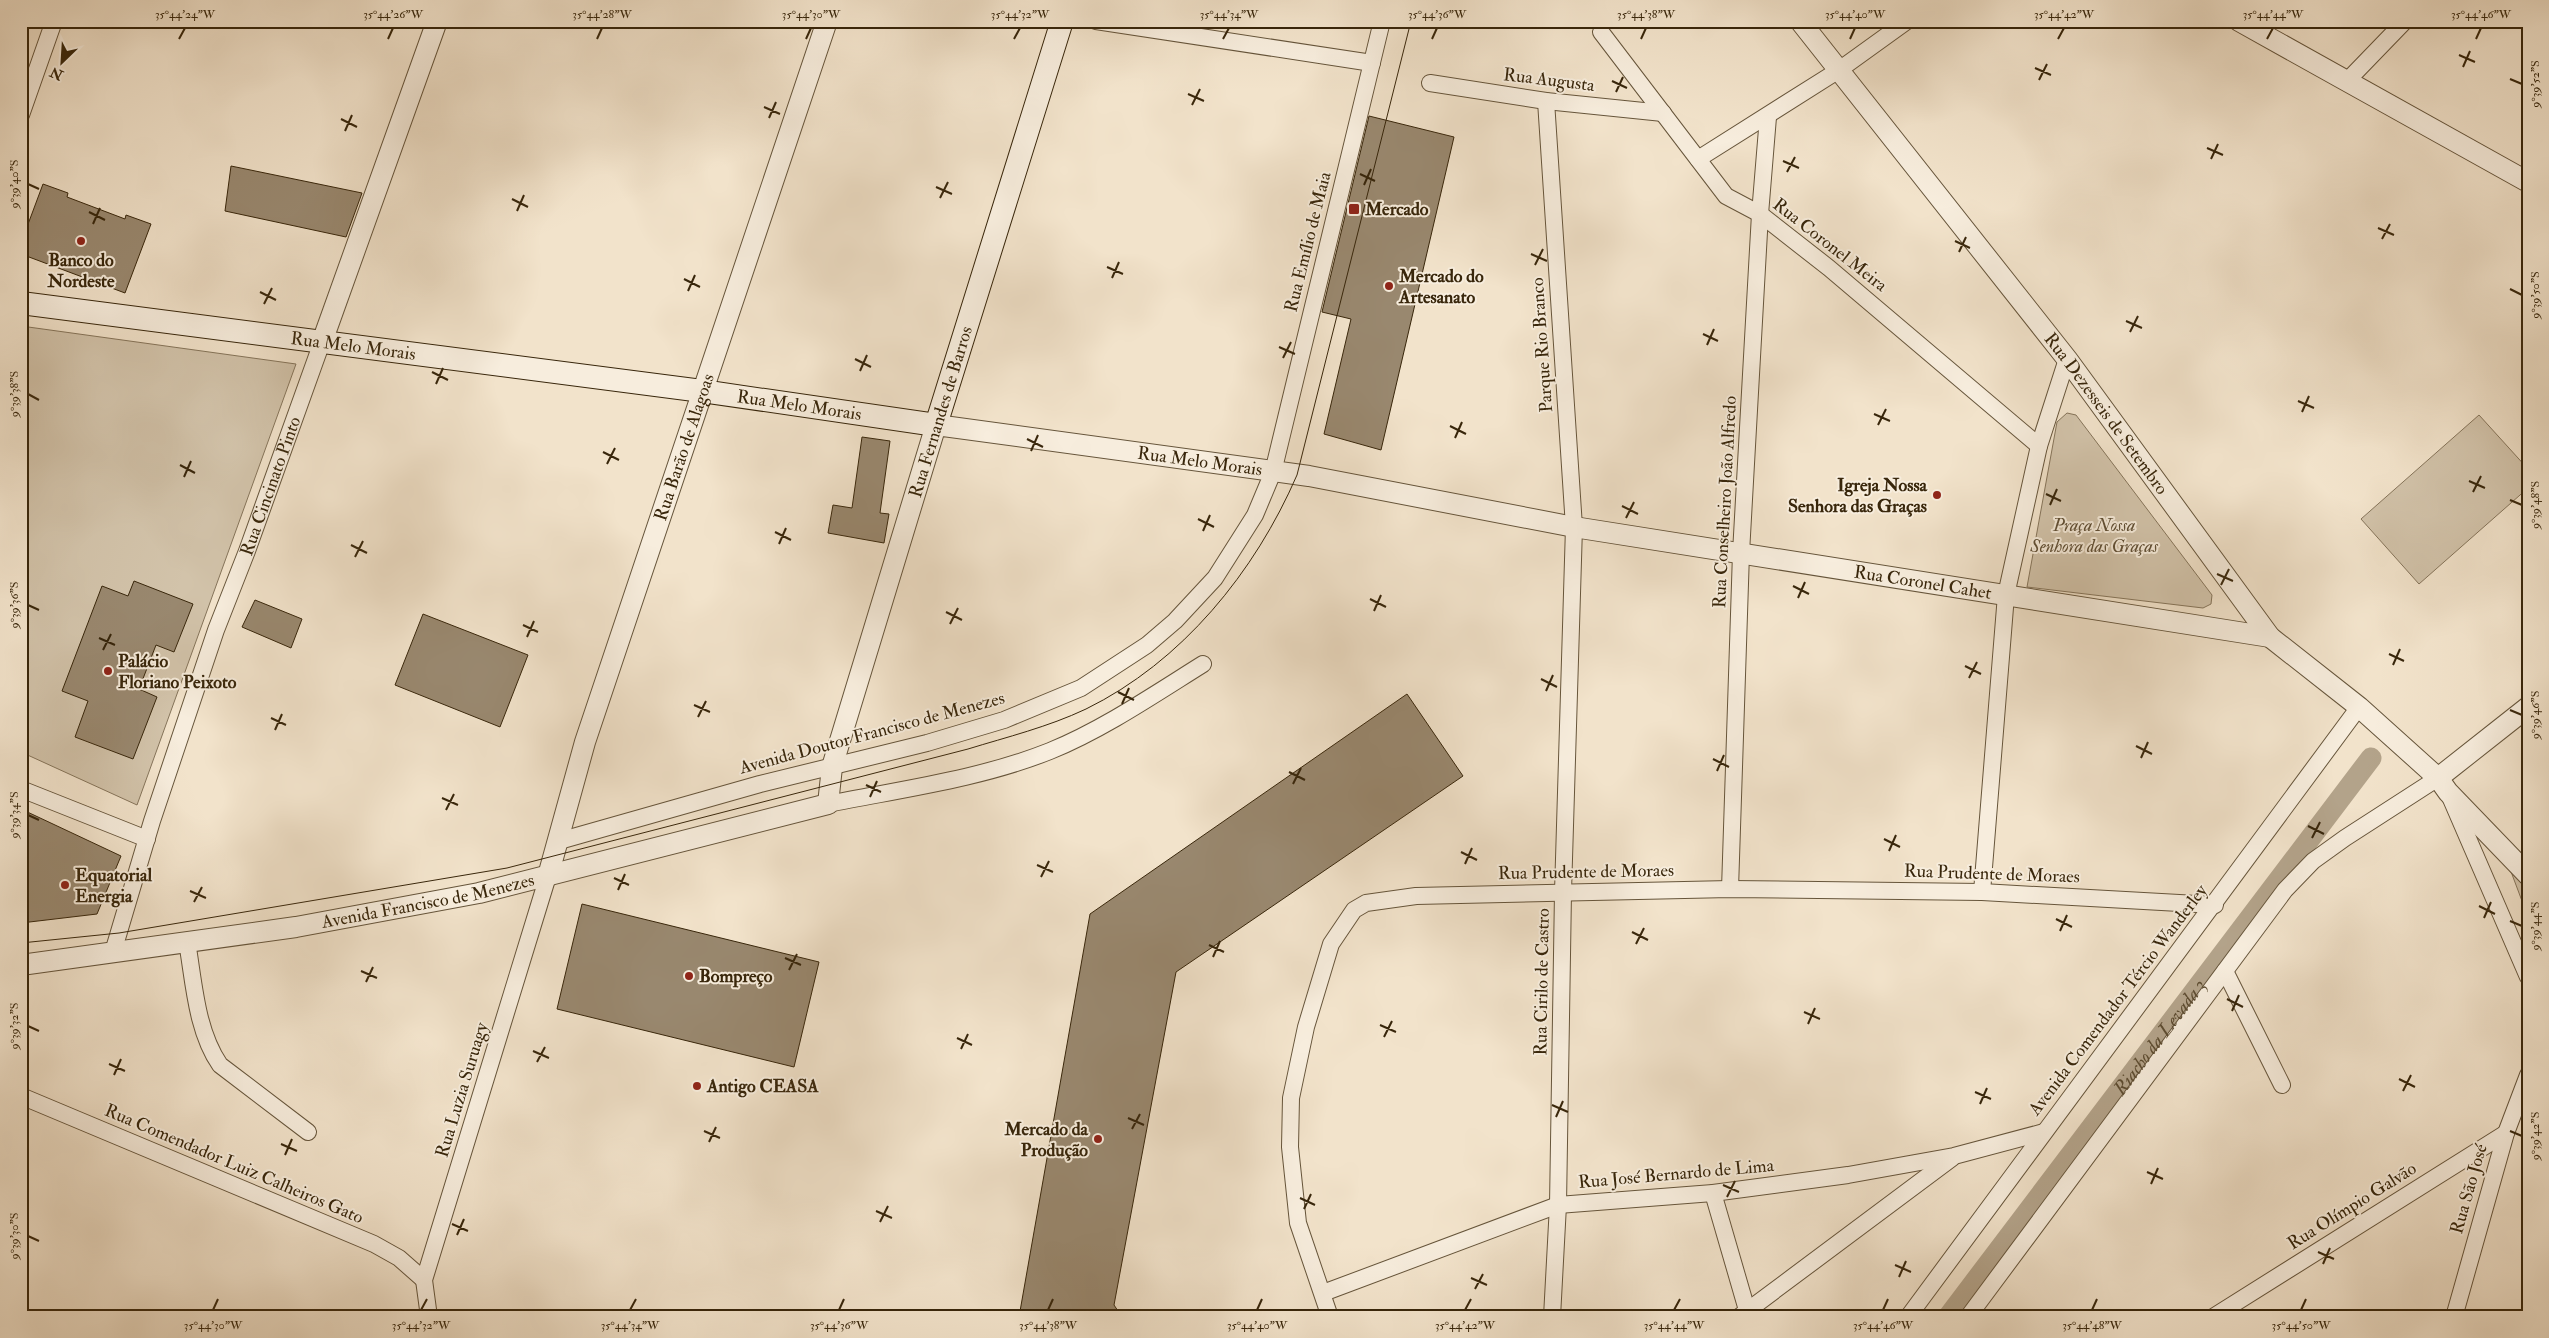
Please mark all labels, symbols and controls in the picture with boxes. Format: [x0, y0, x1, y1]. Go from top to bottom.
text: 35°44'24"W [155, 7, 216, 22]
text: 35°44'26"W [363, 7, 424, 22]
text: 35°44'28"W [572, 7, 632, 22]
text: 35°44'30"W [782, 7, 841, 22]
text: 35°44'32"W [991, 7, 1050, 22]
text: 35°44'34"W [1200, 7, 1259, 22]
text: 35°44'36"W [1408, 7, 1467, 22]
text: 35°44'38"W [1617, 7, 1676, 22]
text: 35°44'40"W [1825, 7, 1886, 22]
text: 35°44'42"W [2034, 7, 2095, 22]
text: 35°44'44"W [2243, 7, 2304, 22]
text: 35°44'46"W [2451, 7, 2512, 22]
north arrow [38, 38, 88, 88]
text: 9°39'52"S [2528, 60, 2543, 109]
text: N [47, 63, 67, 84]
street label: Rua Augusta [1502, 63, 1596, 97]
text: 9°39'40"S [7, 160, 22, 209]
street label: Rua Emílio de Maia [1279, 169, 1337, 315]
street label: Rua Coronel Meira [1768, 193, 1892, 297]
place label: Mercado [1364, 198, 1429, 221]
marker: Mercado [1347, 202, 1361, 216]
marker: Banco do Nordeste [75, 235, 87, 247]
place label: Banco do Nordeste [47, 249, 115, 293]
place label: Mercado do Artesanato [1398, 265, 1484, 309]
text: 9°39'50"S [2528, 271, 2543, 320]
street label: Parque Rio Branco [1526, 276, 1558, 413]
marker: Mercado do Artesanato [1383, 280, 1395, 292]
street label: Rua Fernandes de Barros [904, 323, 978, 501]
street label: Rua Melo Morais [289, 326, 417, 365]
street label: Rua Dezesseis de Setembro [2039, 328, 2174, 499]
text: 9°39'38"S [7, 371, 22, 418]
street label: Rua Barão de Alagoas [649, 371, 719, 524]
street label: Rua Melo Morais [735, 385, 863, 426]
street label: Rua Conselheiro João Alfredo [1708, 395, 1742, 609]
street label: Rua Cincinato Pinto [235, 413, 306, 559]
street label: Rua Melo Morais [1136, 441, 1264, 481]
place label: Igreja Nossa Senhora das Graças [1788, 474, 1928, 518]
text: 9°39'48"S [2528, 481, 2543, 530]
marker: Igreja Nossa Senhora das Graças [1931, 489, 1943, 501]
park label: Praça Nossa Senhora das Graças [2029, 514, 2159, 558]
street label: Rua Coronel Cahet [1852, 560, 1993, 604]
text: 9°39'36"S [7, 582, 22, 629]
place label: Palácio Floriano Peixoto [118, 650, 237, 694]
marker: Palácio Floriano Peixoto [102, 665, 114, 677]
street label: Avenida Doutor Francisco de Menezes [736, 686, 1007, 780]
text: 9°39'46"S [2528, 691, 2543, 740]
text: 9°39'34"S [7, 791, 22, 840]
street label: Rua Prudente de Moraes [1498, 859, 1674, 885]
street label: Rua Prudente de Moraes [1904, 859, 2080, 889]
place label: Equatorial Energia [75, 864, 152, 908]
street label: Avenida Francisco de Menezes [319, 868, 537, 934]
marker: Equatorial Energia [59, 879, 71, 891]
street label: Avenida Comendador Tércio Wanderley [2023, 879, 2213, 1121]
text: 9°39'44"S [2528, 901, 2543, 952]
street label: Rua Cirilo de Castro [1529, 908, 1555, 1056]
place label: Bompreço [699, 965, 773, 988]
marker: Bompreço [683, 970, 695, 982]
water label: Riacho da Levada 3 [2107, 974, 2212, 1101]
text: 9°39'32"S [7, 1003, 22, 1050]
street label: Rua Luzia Suruagy [431, 1019, 494, 1160]
place label: Antigo CEASA [706, 1075, 819, 1098]
marker: Antigo CEASA [691, 1080, 703, 1092]
street label: Rua Comendador Luiz Calheiros Gato [101, 1099, 367, 1229]
text: 9°39'42"S [2528, 1112, 2543, 1161]
place label: Mercado da Produção [1003, 1118, 1089, 1162]
marker: Mercado da Produção [1092, 1133, 1104, 1145]
street label: Rua São José [2445, 1141, 2493, 1237]
street label: Rua José Bernardo de Lima [1577, 1154, 1775, 1194]
street label: Rua Olímpio Galvão [2283, 1157, 2421, 1255]
text: 9°39'30"S [7, 1213, 22, 1260]
text: 35°44'30"W [184, 1318, 243, 1333]
text: 35°44'32"W [392, 1318, 451, 1333]
text: 35°44'34"W [601, 1318, 660, 1333]
text: 35°44'36"W [810, 1318, 869, 1333]
text: 35°44'38"W [1019, 1318, 1078, 1333]
text: 35°44'40"W [1227, 1318, 1288, 1333]
text: 35°44'42"W [1435, 1318, 1496, 1333]
text: 35°44'44"W [1644, 1318, 1705, 1333]
text: 35°44'46"W [1853, 1318, 1914, 1333]
text: 35°44'48"W [2062, 1318, 2123, 1333]
text: 35°44'50"W [2272, 1318, 2331, 1333]

